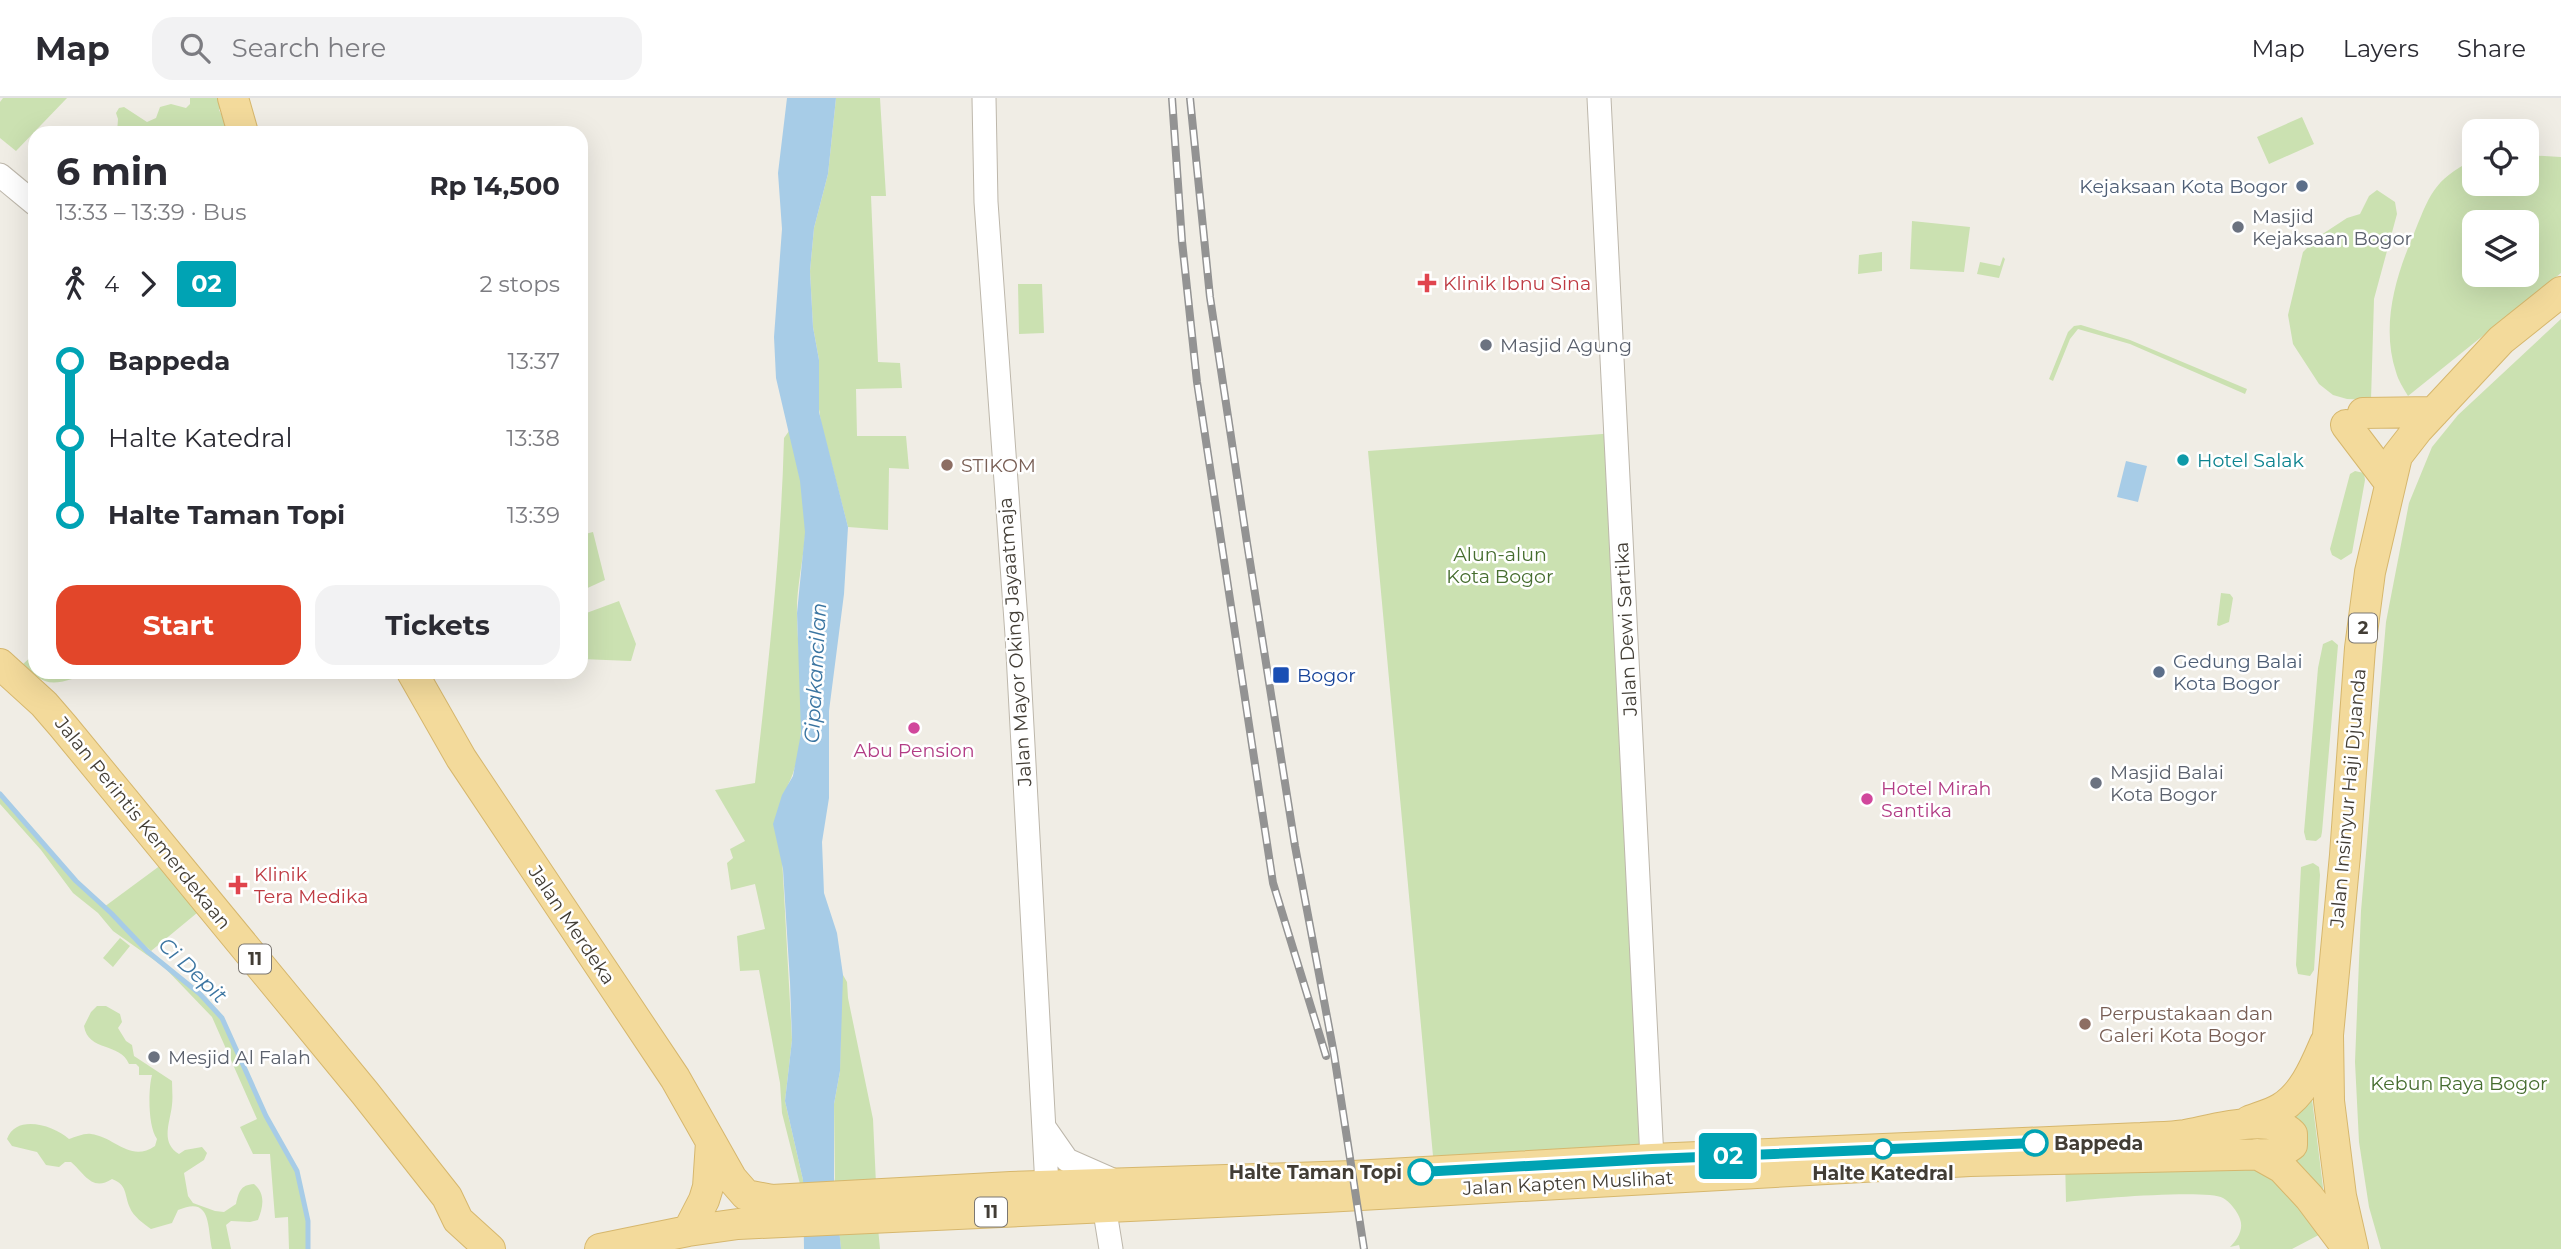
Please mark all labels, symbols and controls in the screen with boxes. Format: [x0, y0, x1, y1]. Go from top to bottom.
search box [152, 17, 642, 80]
text: Map [35, 28, 110, 68]
icon: search [176, 29, 214, 67]
text: Search here [232, 32, 386, 64]
text: Map [2251, 34, 2305, 63]
text: Layers [2343, 34, 2419, 63]
text: Share [2457, 34, 2526, 63]
map controls [2462, 119, 2539, 287]
button: locate [2462, 119, 2539, 196]
text: 6 min [56, 148, 169, 195]
text: Rp 14,500 [429, 170, 560, 202]
place label: Kejaksaan Kota Bogor [2079, 175, 2288, 198]
marker: Kejaksaan Kota Bogor [2294, 178, 2310, 194]
text: 13:33 – 13:39 · Bus [56, 198, 247, 226]
place label: Masjid Kejaksaan Bogor [2252, 205, 2412, 250]
button: layers [2462, 210, 2539, 287]
marker: Masjid Kejaksaan Bogor [2230, 219, 2246, 235]
icon: walk [56, 265, 94, 303]
icon: forward [129, 265, 167, 303]
text: 02 [191, 269, 222, 298]
text: 4 [104, 270, 119, 298]
text: 2 stops [480, 270, 560, 298]
place label: Klinik Ibnu Sina [1443, 272, 1591, 295]
marker: Klinik Ibnu Sina [1417, 273, 1437, 293]
place label: Masjid Agung [1500, 334, 1632, 357]
marker: Masjid Agung [1478, 337, 1494, 353]
text: Bappeda [108, 345, 230, 377]
text: 13:37 [508, 347, 560, 375]
text: Halte Katedral [108, 422, 292, 454]
text: 13:38 [506, 424, 560, 452]
place label: Hotel Salak [2197, 449, 2304, 472]
marker: Hotel Salak [2175, 452, 2191, 468]
place label: STIKOM [961, 454, 1036, 477]
marker: STIKOM [939, 457, 955, 473]
street label: Jalan Mayor Oking Jayaatmaja [993, 497, 1037, 788]
text: Halte Taman Topi [108, 499, 345, 531]
text: 13:39 [507, 501, 560, 529]
street label: Jalan Dewi Sartika [1610, 541, 1642, 718]
park label: Alun-alun Kota Bogor [1446, 543, 1554, 588]
button: Start [56, 585, 301, 665]
button: Tickets [315, 585, 560, 665]
water label: Cipakancilan [799, 602, 831, 744]
road number: 2 [2349, 614, 2377, 642]
place label: Gedung Balai Kota Bogor [2173, 650, 2303, 695]
place label: Bogor [1297, 664, 1356, 687]
marker: Gedung Balai Kota Bogor [2151, 664, 2167, 680]
marker: Bogor [1271, 665, 1291, 685]
street label: Jalan Insinyur Haji Djuanda [2325, 668, 2371, 929]
street label: Jalan Perintis Kemerdekaan [50, 711, 236, 934]
marker: Abu Pension [906, 720, 922, 736]
place label: Abu Pension [853, 739, 975, 762]
place label: Masjid Balai Kota Bogor [2110, 761, 2224, 806]
marker: Masjid Balai Kota Bogor [2088, 775, 2104, 791]
place label: Hotel Mirah Santika [1881, 777, 1991, 822]
marker: Hotel Mirah Santika [1859, 791, 1875, 807]
street label: Jalan Merdeka [523, 860, 620, 989]
place label: Klinik Tera Medika [254, 863, 368, 908]
marker: Klinik Tera Medika [228, 875, 248, 895]
water label: Ci Depit [153, 932, 233, 1008]
road number: 11 [239, 944, 271, 974]
place label: Perpustakaan dan Galeri Kota Bogor [2099, 1002, 2273, 1047]
marker: Perpustakaan dan Galeri Kota Bogor [2077, 1016, 2093, 1032]
place label: Mesjid Al Falah [168, 1046, 311, 1069]
marker: Mesjid Al Falah [146, 1049, 162, 1065]
park label: Kebun Raya Bogor [2370, 1072, 2548, 1095]
marker: Bappeda [2022, 1130, 2048, 1156]
place label: Bappeda [2054, 1132, 2143, 1155]
line badge: 02 [1696, 1133, 1760, 1179]
marker: Halte Katedral [1873, 1139, 1893, 1159]
text: 02 [1713, 1141, 1743, 1170]
marker: Halte Taman Topi [1408, 1159, 1434, 1185]
place label: Halte Taman Topi [1229, 1161, 1402, 1184]
place label: Halte Katedral [1812, 1162, 1954, 1185]
street label: Jalan Kapten Muslihat [1461, 1166, 1674, 1200]
road number: 11 [975, 1198, 1007, 1226]

